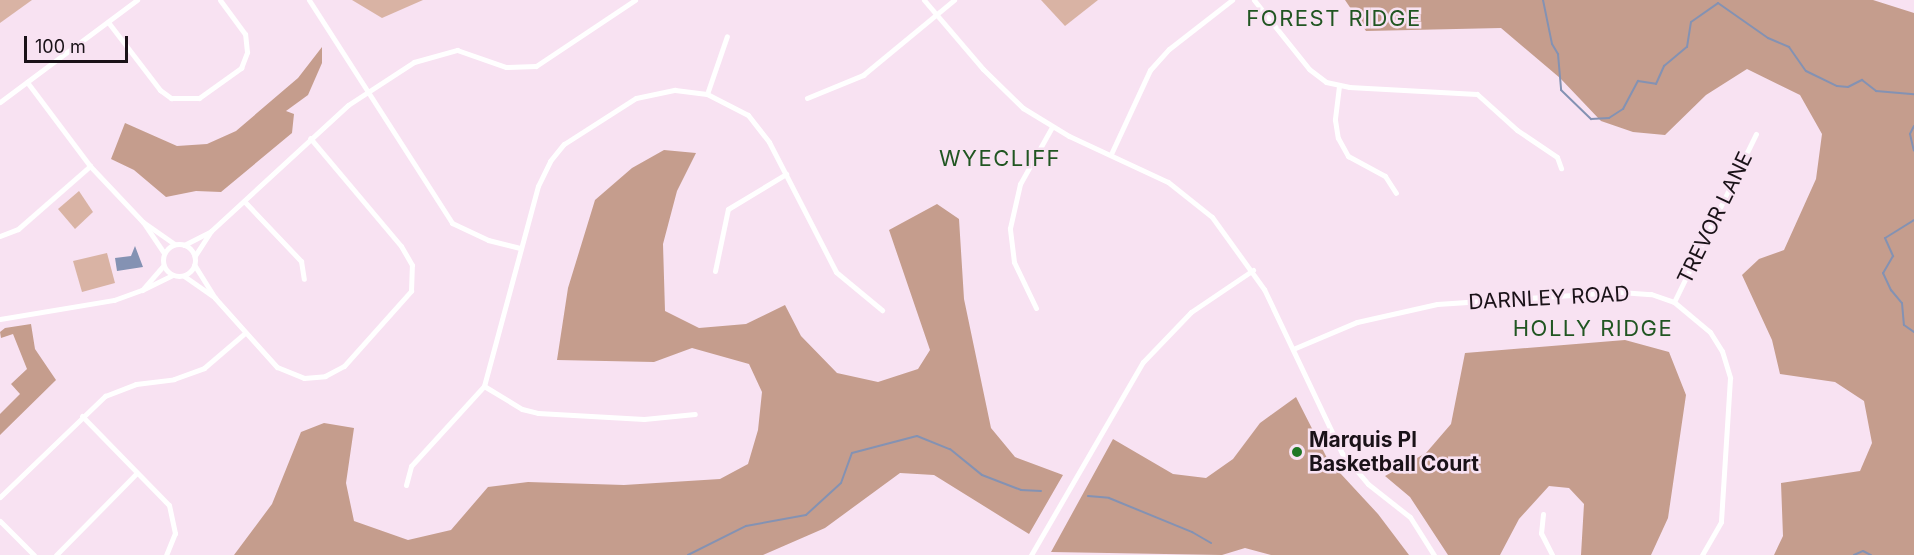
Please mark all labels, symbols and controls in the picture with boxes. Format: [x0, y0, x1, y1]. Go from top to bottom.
district label: FOREST RIDGE [1246, 6, 1422, 32]
scale bar [27, 24, 130, 62]
text: 100 m [35, 36, 86, 57]
district label: WYECLIFF [939, 146, 1061, 172]
street label: TREVOR LANE [1672, 148, 1758, 288]
street label: DARNLEY ROAD [1468, 281, 1630, 315]
district label: HOLLY RIDGE [1513, 316, 1673, 342]
place label: Marquis Pl Basketball Court [1309, 427, 1479, 477]
marker: Marquis Pl Basketball Court [1290, 445, 1304, 459]

